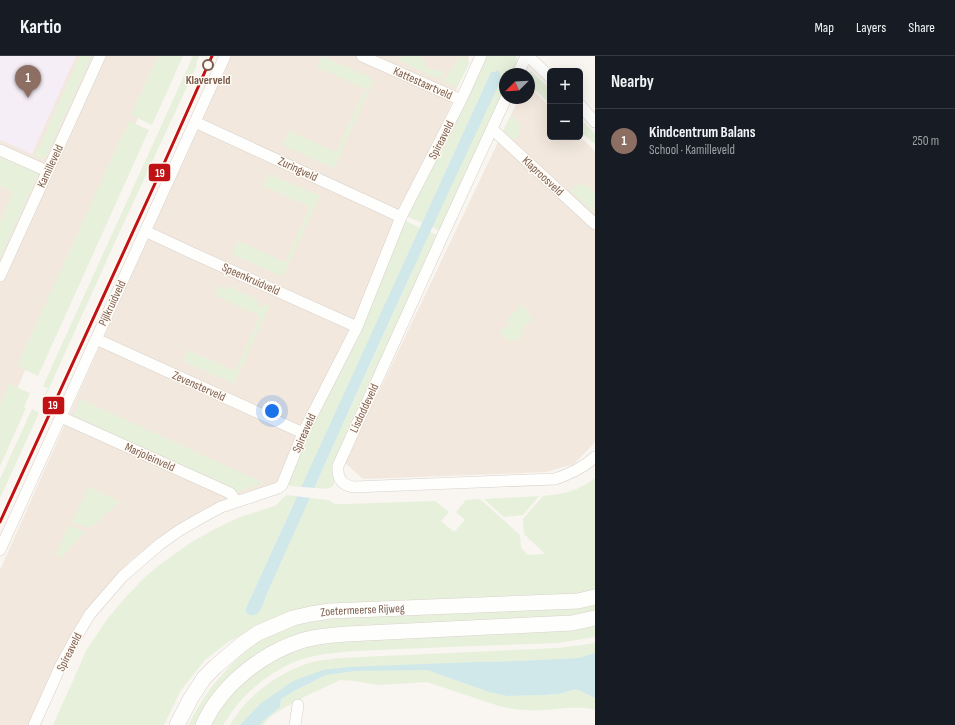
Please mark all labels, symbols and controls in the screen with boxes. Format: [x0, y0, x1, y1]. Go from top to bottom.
text: Kartio [20, 16, 62, 39]
text: Map [814, 19, 834, 36]
text: Layers [856, 19, 886, 36]
text: Share [908, 19, 935, 36]
marker: Klaverveld [202, 59, 214, 71]
street label: Kattestaartveld [391, 64, 455, 103]
pin: 1 [15, 65, 41, 98]
north arrow [499, 68, 535, 104]
map controls [547, 68, 583, 140]
button: + [547, 68, 583, 104]
text: Nearby [611, 72, 654, 92]
place label: Klaverveld [186, 73, 230, 88]
button: − [547, 104, 583, 140]
street label: Spireaveld [425, 118, 458, 162]
text: Kindcentrum Balans [649, 123, 755, 142]
text: 1 [621, 133, 627, 149]
text: 250 m [912, 133, 939, 149]
street label: Kamilleveld [34, 142, 67, 190]
text: School · Kamilleveld [649, 142, 735, 158]
street label: Klaproosveld [519, 153, 567, 199]
street label: Zuringveld [276, 154, 320, 185]
line badge: 19 [148, 163, 171, 182]
text: 19 [155, 167, 165, 180]
street label: Speenkruidveld [220, 260, 282, 299]
street label: Pijlkruidveld [95, 278, 130, 328]
street label: Zevensterveld [170, 368, 228, 405]
street label: Lisdoddeveld [347, 381, 382, 435]
line badge: 19 [42, 396, 65, 415]
text: 19 [48, 399, 58, 412]
your location [262, 401, 282, 421]
street label: Spireaveld [289, 411, 320, 455]
street label: Marjoleinveld [122, 440, 177, 475]
street label: Zoetermeerse Rijweg [319, 601, 405, 620]
street label: Spireaveld [53, 630, 86, 674]

